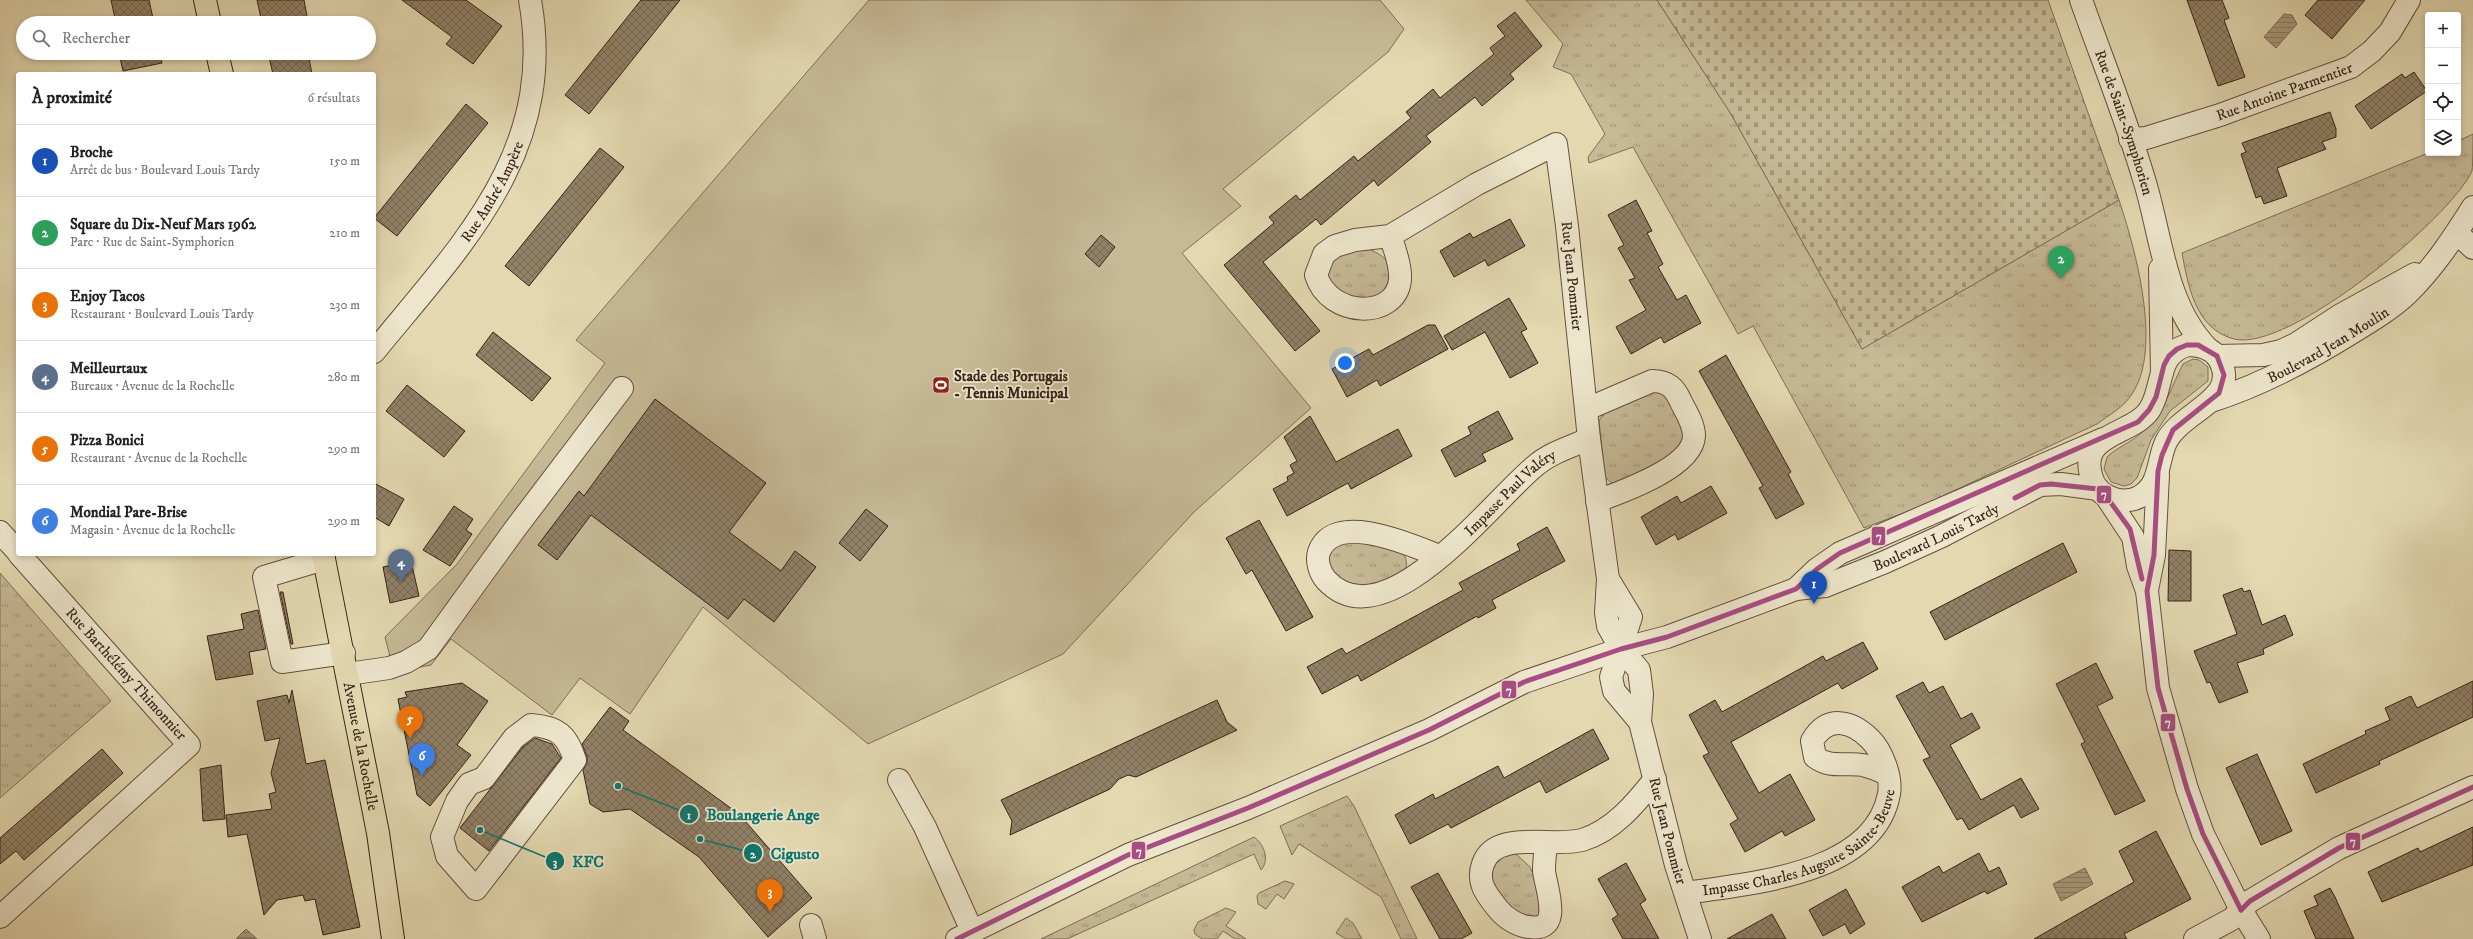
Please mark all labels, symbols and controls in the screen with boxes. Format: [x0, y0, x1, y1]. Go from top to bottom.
map controls [2425, 12, 2461, 156]
button: + [2425, 12, 2461, 48]
search box [16, 16, 376, 60]
icon: search [30, 27, 52, 49]
text: Rechercher [62, 29, 130, 48]
street label: Rue de Saint-Symphorien [2091, 47, 2158, 197]
button: − [2425, 48, 2461, 84]
street label: Rue Antoine Parmentier [2214, 58, 2355, 125]
button: locate [2425, 84, 2461, 120]
text: À proximité [32, 87, 112, 109]
text: 6 résultats [308, 90, 360, 106]
button: layers [2425, 120, 2461, 156]
street label: Rue André Ampère [456, 139, 528, 246]
text: Broche [70, 143, 113, 162]
text: 1 [43, 153, 47, 169]
text: 150 m [329, 153, 360, 169]
text: Arrêt de bus · Boulevard Louis Tardy [70, 162, 260, 178]
text: Square du Dix-Neuf Mars 1962 [70, 215, 256, 234]
street label: Rue Jean Pommier [1557, 220, 1587, 332]
text: 2 [42, 225, 48, 241]
text: 210 m [329, 225, 360, 241]
text: Parc · Rue de Saint-Symphorien [70, 234, 234, 250]
pin: 2 [2048, 246, 2074, 279]
text: Enjoy Tacos [70, 287, 145, 306]
text: 3 [43, 297, 47, 313]
text: 230 m [329, 297, 360, 313]
street label: Boulevard Jean Moulin [2264, 302, 2393, 387]
text: Restaurant · Boulevard Louis Tardy [70, 306, 254, 322]
your location [1335, 353, 1355, 373]
text: Meilleurtaux [70, 359, 147, 378]
place label: Stade des Portugais - Tennis Municipal [954, 367, 1069, 403]
text: 4 [41, 369, 49, 385]
text: 280 m [328, 369, 360, 385]
sports icon: Stade des Portugais - Tennis Municipal [931, 375, 951, 395]
text: Bureaux · Avenue de la Rochelle [70, 378, 235, 394]
text: Pizza Bonici [70, 431, 144, 450]
text: 5 [42, 441, 48, 457]
text: 290 m [328, 441, 360, 457]
street label: Impasse Paul Valéry [1460, 445, 1560, 540]
text: Restaurant · Avenue de la Rochelle [70, 450, 247, 466]
line badge: 7 [2096, 485, 2112, 504]
text: 7 [2101, 488, 2107, 502]
street label: Boulevard Louis Tardy [1870, 498, 2003, 575]
text: Mondial Pare-Brise [70, 503, 187, 522]
text: 6 [42, 513, 48, 529]
text: 290 m [328, 513, 360, 529]
text: Magasin · Avenue de la Rochelle [70, 522, 235, 538]
line badge: 7 [1871, 526, 1886, 546]
text: 7 [1876, 530, 1882, 544]
pin: 4 [388, 549, 414, 582]
pin: 1 [1801, 571, 1827, 604]
street label: Rue Barthélémy Thimonnier [61, 604, 191, 745]
street label: Avenue de la Rochelle [339, 680, 383, 812]
line badge: 7 [1501, 680, 1517, 699]
text: 7 [1506, 684, 1512, 698]
pin: 5 [397, 706, 423, 739]
line badge: 7 [2160, 713, 2176, 732]
text: 7 [2165, 716, 2171, 730]
pin: 6 [409, 743, 435, 776]
street label: Rue Jean Pommier [1645, 775, 1691, 887]
street label: Impasse Charles Augsute Sainte-Beuve [1701, 788, 1899, 900]
callout: Boulangerie Ange [679, 800, 828, 828]
text: Boulangerie Ange [706, 805, 820, 825]
text: 1 [687, 808, 692, 823]
line badge: 7 [2345, 832, 2361, 851]
text: 7 [2350, 835, 2356, 849]
callout: Cigusto [743, 839, 827, 867]
line badge: 7 [1131, 841, 1146, 860]
text: Cigusto [771, 844, 819, 864]
text: 7 [1136, 845, 1142, 859]
callout: KFC [545, 847, 612, 875]
text: 2 [750, 847, 757, 862]
text: KFC [572, 852, 604, 872]
text: 3 [553, 855, 558, 870]
pin: 3 [757, 879, 783, 912]

